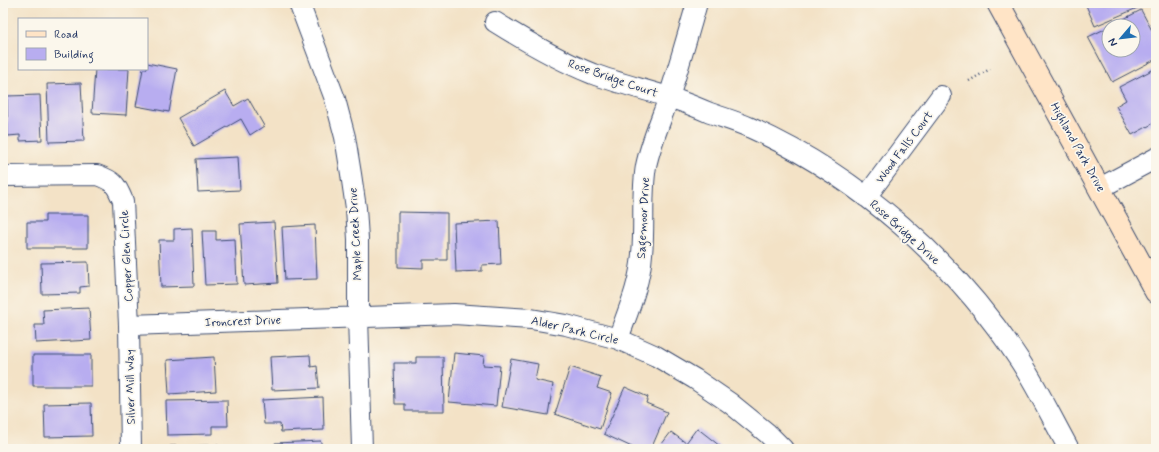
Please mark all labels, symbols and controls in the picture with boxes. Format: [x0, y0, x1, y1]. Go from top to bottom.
legend [18, 18, 148, 70]
north arrow [1101, 18, 1141, 58]
text: Road [54, 27, 78, 43]
text: N [1105, 36, 1121, 49]
text: Building [54, 47, 94, 64]
street label: Rose Bridge Court [566, 56, 660, 102]
street label: Highland Park Drive [1045, 100, 1108, 196]
street label: Wood Falls Court [872, 108, 937, 187]
street label: Sagemoor Drive [634, 177, 655, 259]
street label: Maple Creek Drive [346, 187, 366, 281]
street label: Rose Bridge Drive [866, 197, 943, 269]
street label: Copper Glen Circle [117, 209, 137, 302]
street label: Ironcrest Drive [205, 313, 281, 331]
street label: Alder Park Circle [529, 313, 620, 349]
street label: Silver Mill Way [122, 349, 140, 425]

